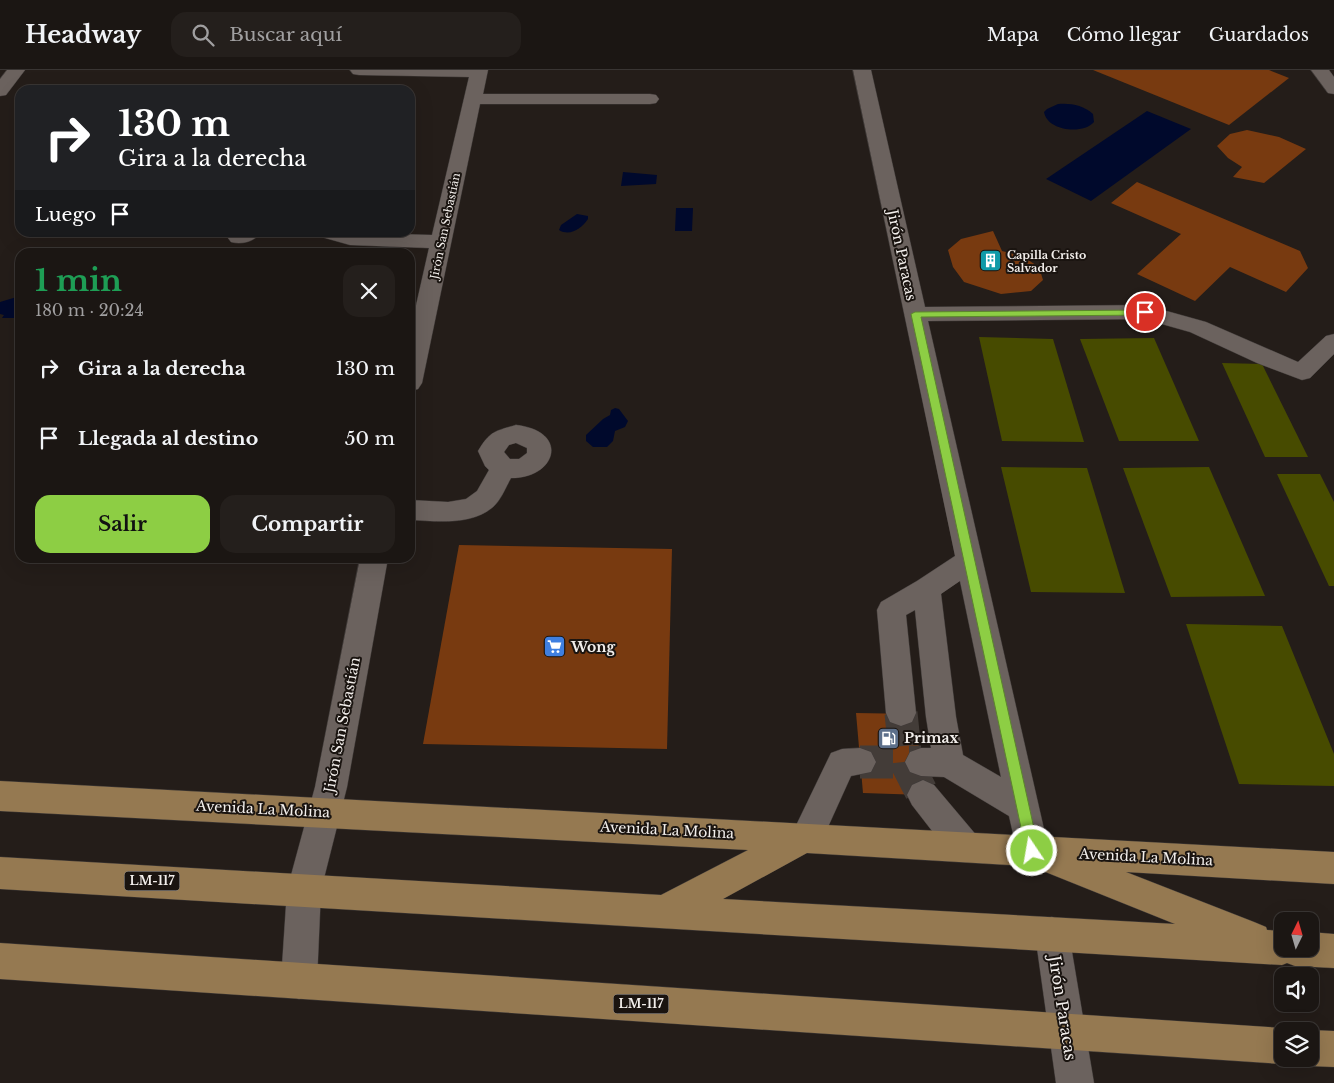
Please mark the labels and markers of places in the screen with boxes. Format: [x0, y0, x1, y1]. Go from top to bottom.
place label: Capilla Cristo Salvador [1007, 248, 1086, 275]
building icon: Capilla Cristo Salvador [979, 249, 1003, 273]
pin [1124, 291, 1166, 333]
supermarket icon: Wong [543, 635, 567, 659]
place label: Wong [570, 638, 616, 656]
fuel station icon: Primax [876, 726, 900, 750]
place label: Primax [904, 729, 960, 747]

